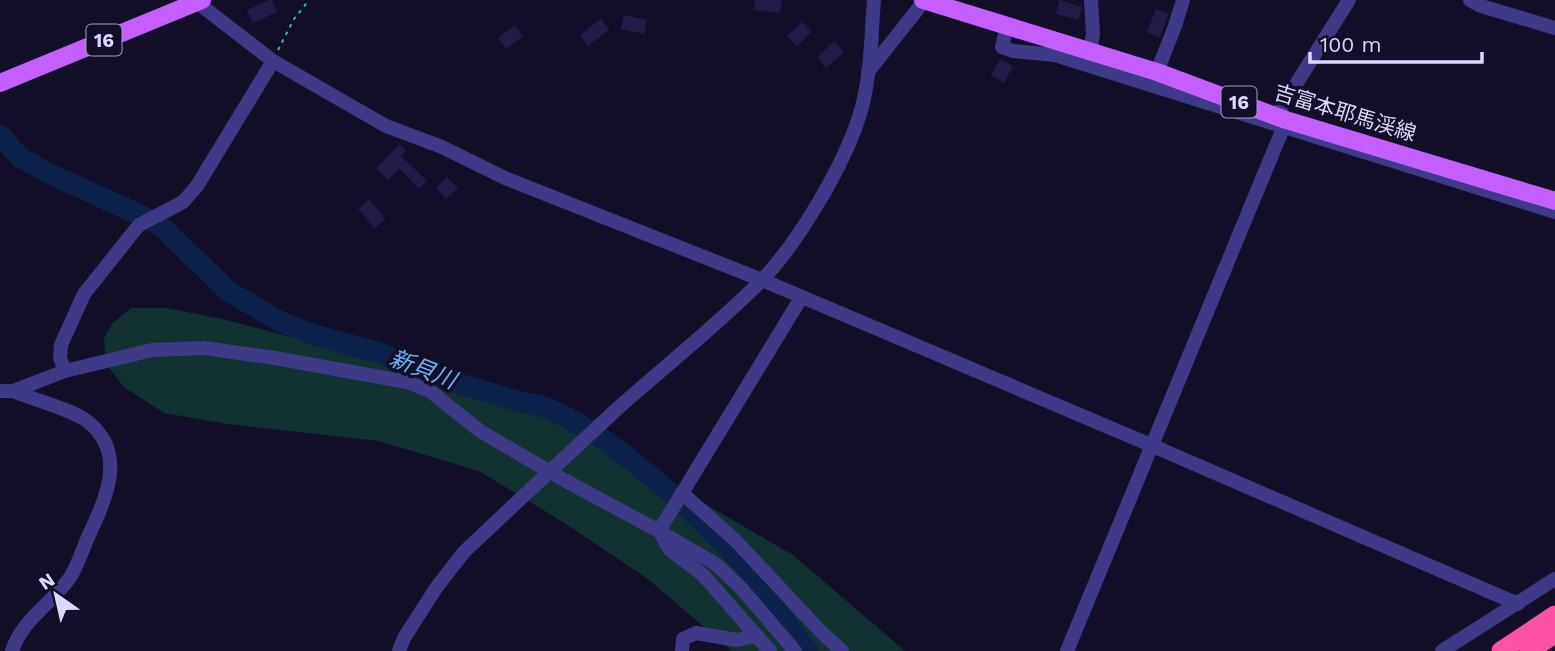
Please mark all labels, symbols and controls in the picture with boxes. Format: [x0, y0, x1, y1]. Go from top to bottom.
scale bar [1310, 21, 1482, 65]
road number: 16 [86, 24, 122, 56]
text: 100 m [1320, 32, 1382, 57]
street label: 吉富本耶馬渓線 [1271, 79, 1419, 146]
road number: 16 [1222, 86, 1256, 118]
water label: 新貝川 [386, 344, 463, 396]
north arrow [21, 560, 91, 630]
text: N [35, 568, 59, 595]

